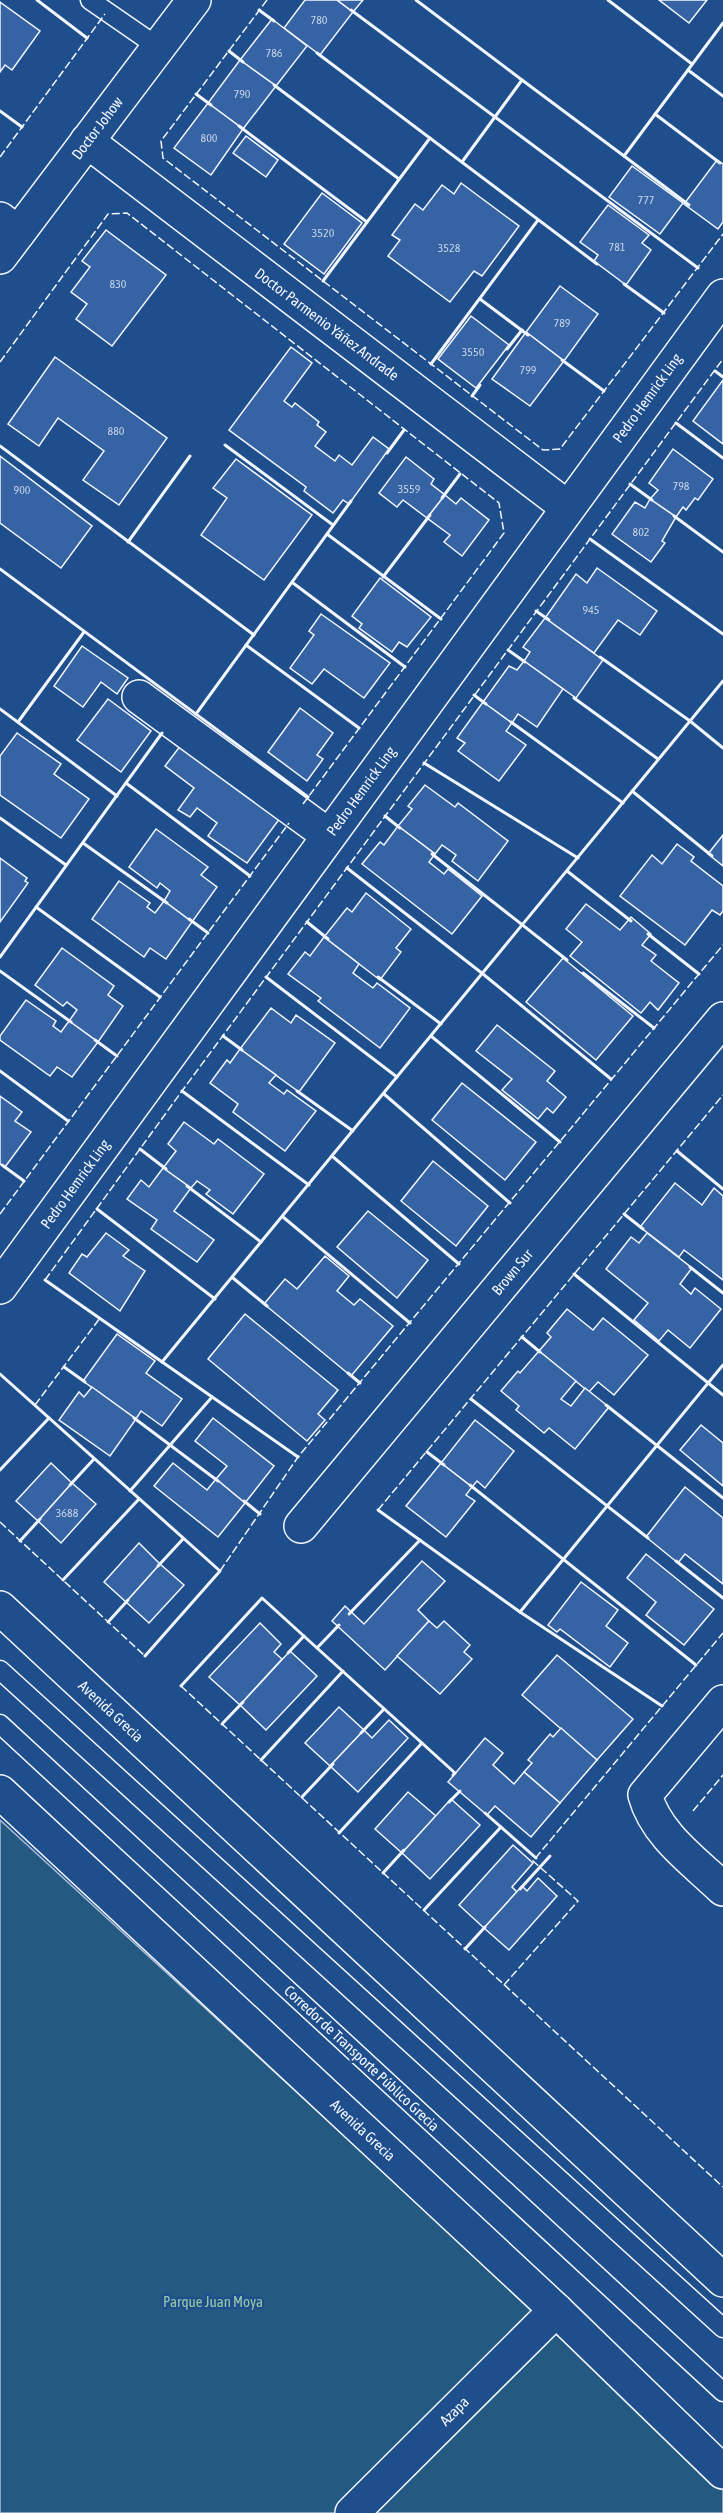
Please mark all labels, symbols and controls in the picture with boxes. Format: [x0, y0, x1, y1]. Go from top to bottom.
house number: 780 [311, 13, 328, 27]
house number: 786 [266, 46, 283, 60]
house number: 790 [234, 87, 251, 101]
street label: Doctor Johow [68, 93, 126, 163]
house number: 800 [201, 131, 218, 145]
house number: 777 [638, 193, 655, 207]
house number: 3520 [312, 226, 335, 240]
house number: 781 [609, 240, 626, 254]
house number: 3528 [438, 241, 461, 255]
street label: Doctor Parmenio Yáñez Andrade [252, 264, 402, 384]
house number: 830 [110, 277, 127, 291]
house number: 789 [554, 316, 571, 330]
house number: 3550 [462, 345, 485, 359]
street label: Pedro Hemrick Ling [609, 350, 685, 446]
house number: 799 [520, 363, 537, 377]
house number: 880 [108, 424, 125, 438]
house number: 798 [673, 479, 690, 493]
house number: 3559 [398, 482, 421, 496]
house number: 900 [14, 483, 31, 497]
house number: 802 [633, 525, 649, 539]
house number: 945 [583, 603, 599, 617]
street label: Pedro Hemrick Ling [323, 743, 399, 839]
street label: Pedro Hemrick Ling [37, 1136, 113, 1232]
street label: Brown Sur [488, 1245, 536, 1298]
house number: 3688 [56, 1506, 79, 1520]
street label: Avenida Grecia [75, 1677, 147, 1745]
street label: Corredor de Transporte Público Grecia [281, 1982, 443, 2134]
street label: Avenida Grecia [327, 2096, 399, 2164]
park label: Parque Juan Moya [163, 2293, 263, 2310]
street label: Azapa [436, 2393, 472, 2429]

